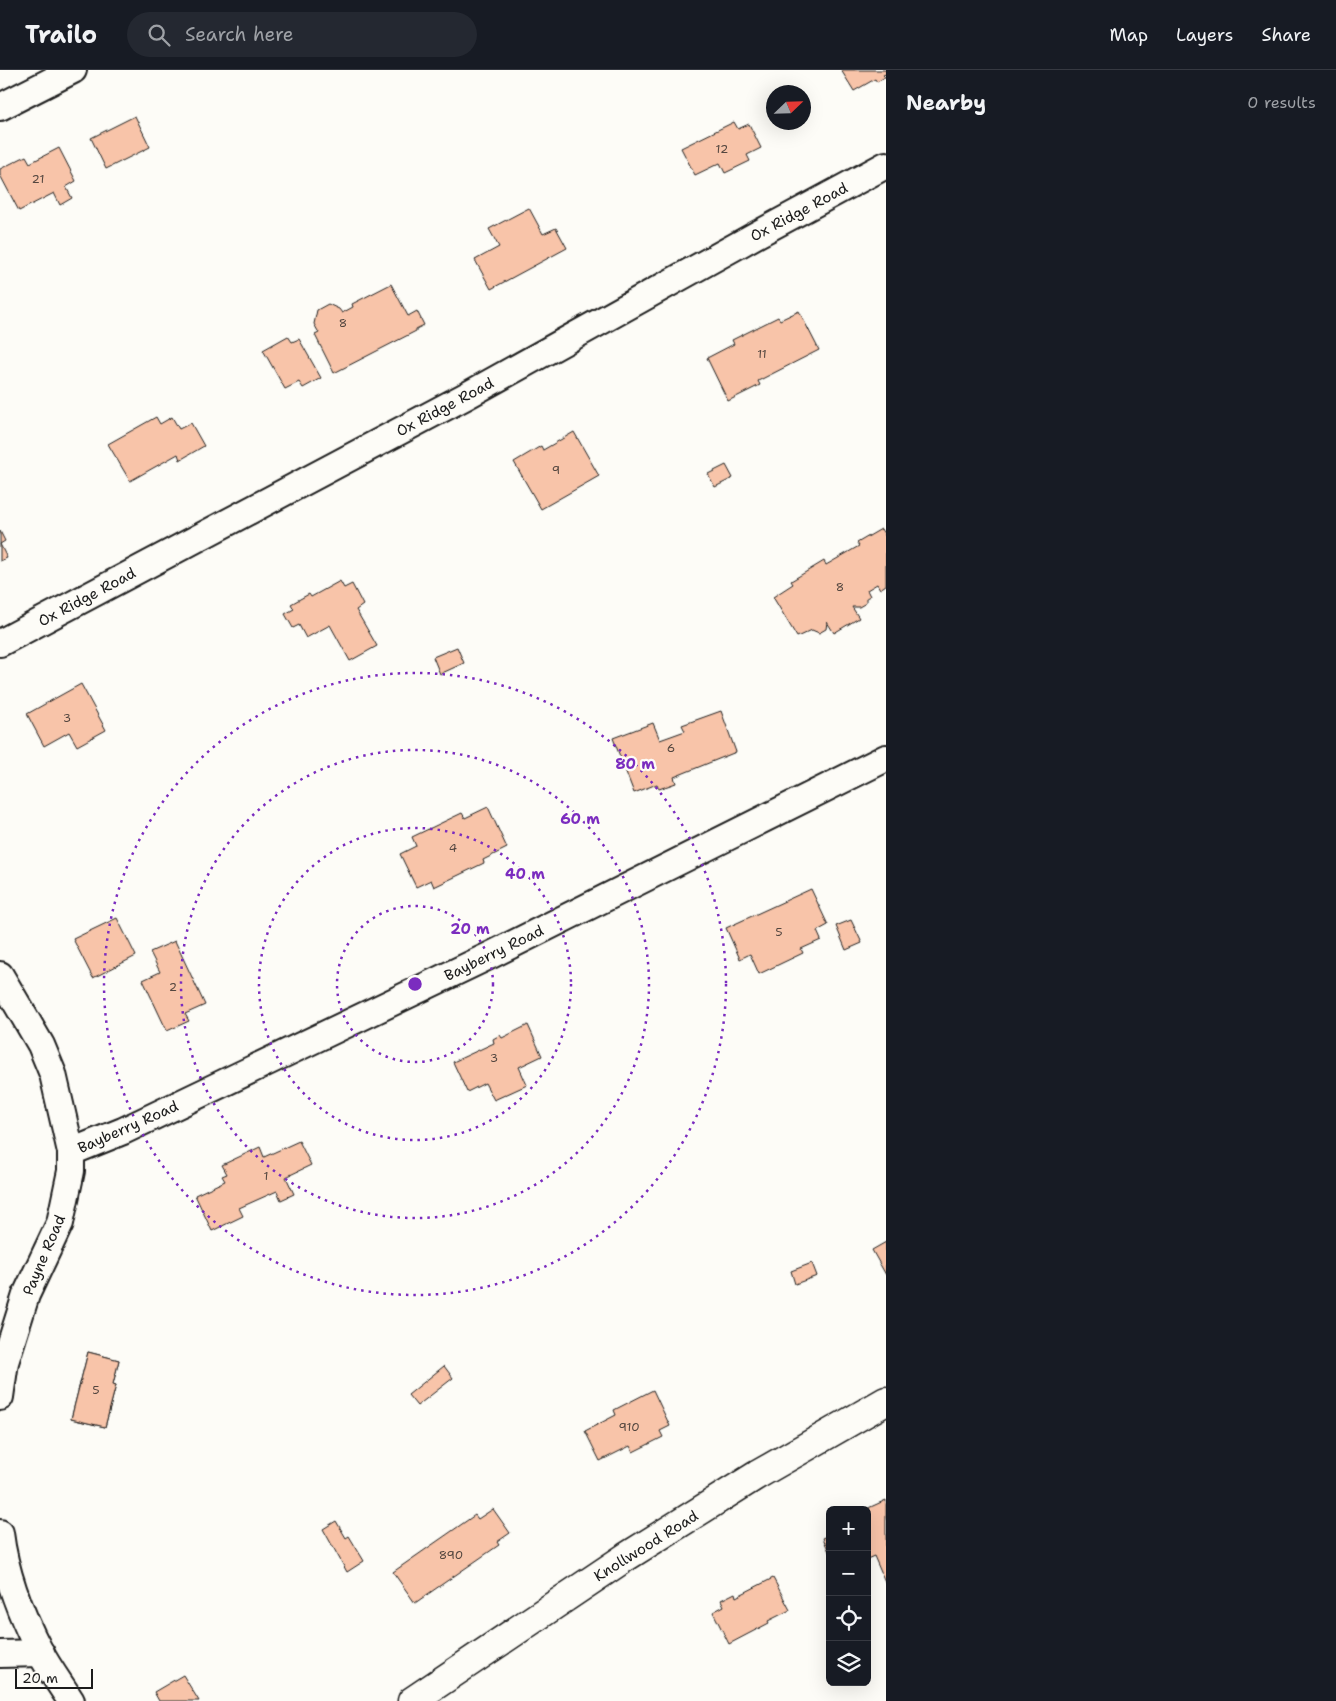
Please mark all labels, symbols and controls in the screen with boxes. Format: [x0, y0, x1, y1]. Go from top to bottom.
search box [127, 12, 477, 57]
text: Trailo [25, 19, 97, 51]
icon: search [145, 21, 173, 49]
text: Search here [185, 22, 294, 47]
text: Map [1110, 23, 1148, 47]
text: Layers [1176, 23, 1233, 47]
text: Share [1261, 23, 1311, 47]
north arrow [766, 85, 811, 130]
text: Nearby [906, 89, 986, 117]
text: 0 results [1247, 92, 1316, 113]
house number: 12 [716, 141, 728, 157]
house number: 21 [32, 171, 44, 187]
street label: Ox Ridge Road [747, 178, 852, 246]
house number: 8 [339, 315, 347, 331]
house number: 11 [757, 346, 767, 362]
street label: Ox Ridge Road [393, 373, 498, 441]
house number: 9 [552, 462, 560, 478]
street label: Ox Ridge Road [35, 563, 140, 631]
house number: 8 [836, 579, 844, 595]
house number: 3 [63, 710, 71, 726]
house number: 6 [667, 740, 675, 756]
text: 80 m [615, 754, 655, 774]
text: 60 m [560, 809, 600, 829]
house number: 4 [449, 840, 457, 856]
text: 40 m [505, 864, 545, 884]
text: 20 m [450, 919, 490, 939]
street label: Bayberry Road [441, 920, 547, 986]
house number: 5 [775, 924, 783, 940]
centre of rings [406, 975, 424, 993]
house number: 2 [169, 979, 177, 995]
house number: 3 [490, 1050, 498, 1066]
street label: Bayberry Road [75, 1096, 182, 1158]
house number: 1 [263, 1168, 269, 1184]
street label: Payne Road [18, 1211, 70, 1298]
house number: 5 [92, 1382, 100, 1398]
house number: 910 [618, 1419, 640, 1435]
street label: Knollwood Road [590, 1506, 702, 1586]
map controls [826, 1506, 871, 1686]
button: + [826, 1506, 871, 1551]
house number: 890 [439, 1547, 463, 1563]
button: − [826, 1551, 871, 1596]
button: locate [826, 1596, 871, 1641]
button: layers [826, 1641, 871, 1686]
scale bar [15, 1666, 92, 1689]
text: 20 m [22, 1669, 58, 1687]

